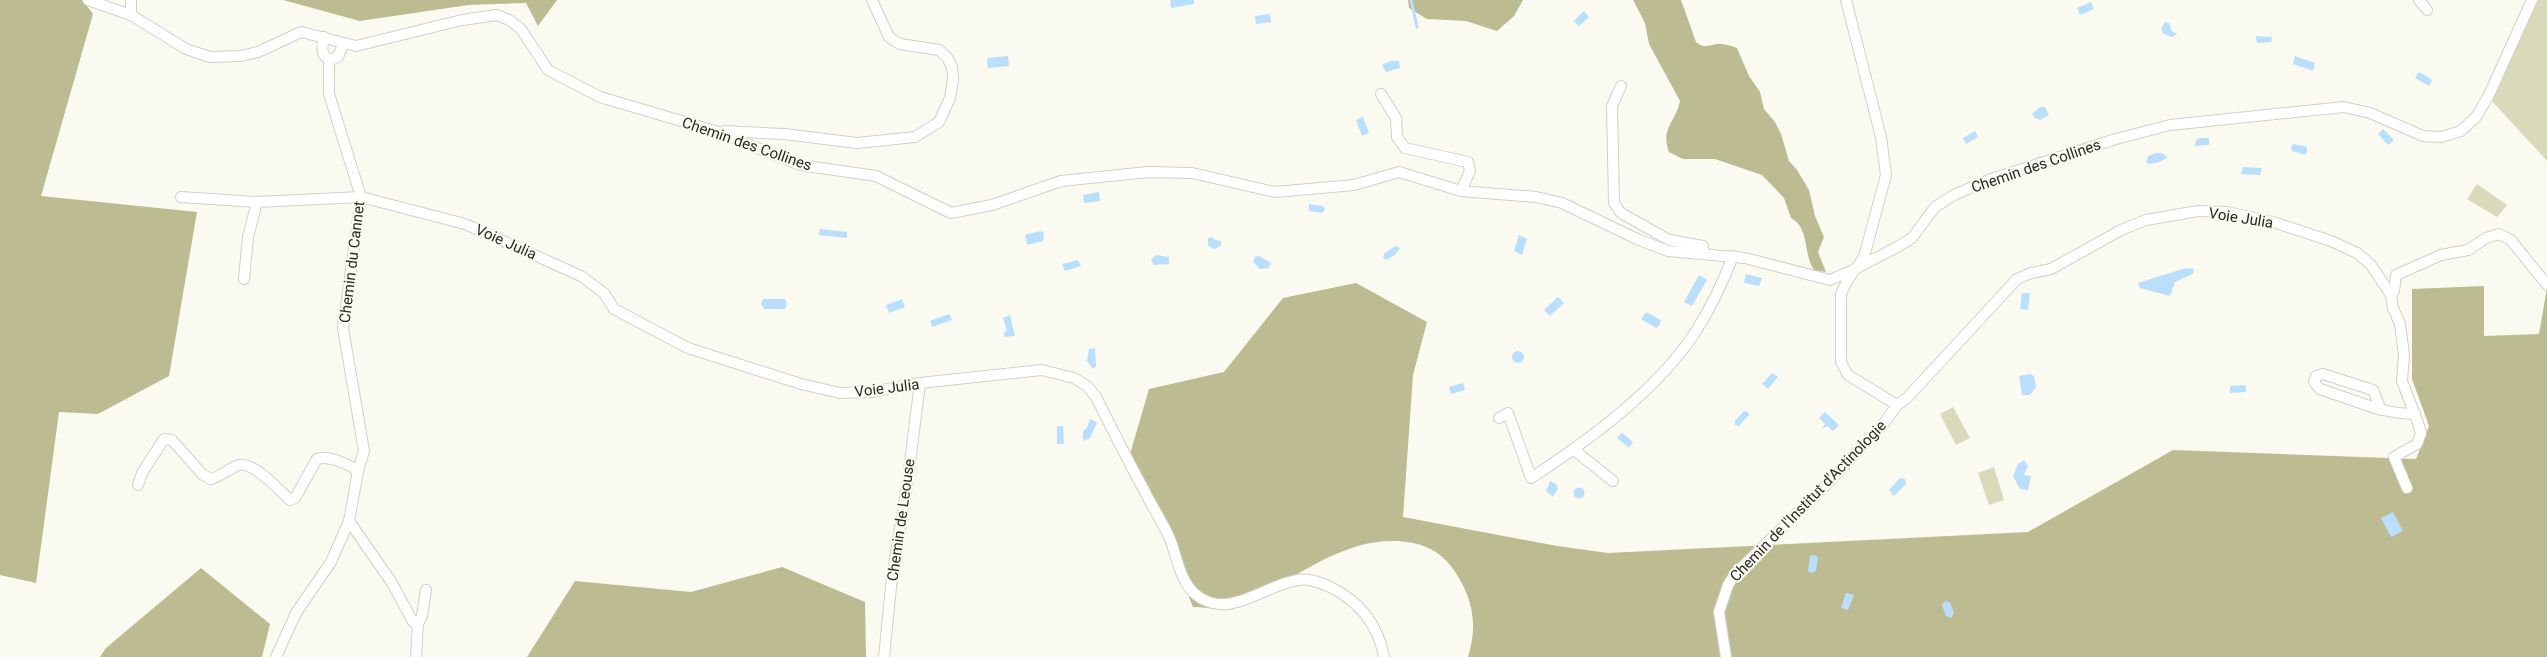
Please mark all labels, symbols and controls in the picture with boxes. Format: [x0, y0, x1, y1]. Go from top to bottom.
street label: Chemin des Collines [680, 113, 814, 175]
street label: Chemin des Collines [1969, 135, 2103, 197]
street label: Chemin du Cannet [336, 200, 368, 324]
street label: Voie Julia [2207, 204, 2275, 232]
street label: Voie Julia [473, 221, 539, 263]
street label: Voie Julia [854, 375, 920, 401]
street label: Chemin de l'Institut d'Actinologie [1726, 417, 1890, 585]
street label: Chemin de Leouse [883, 458, 919, 582]

